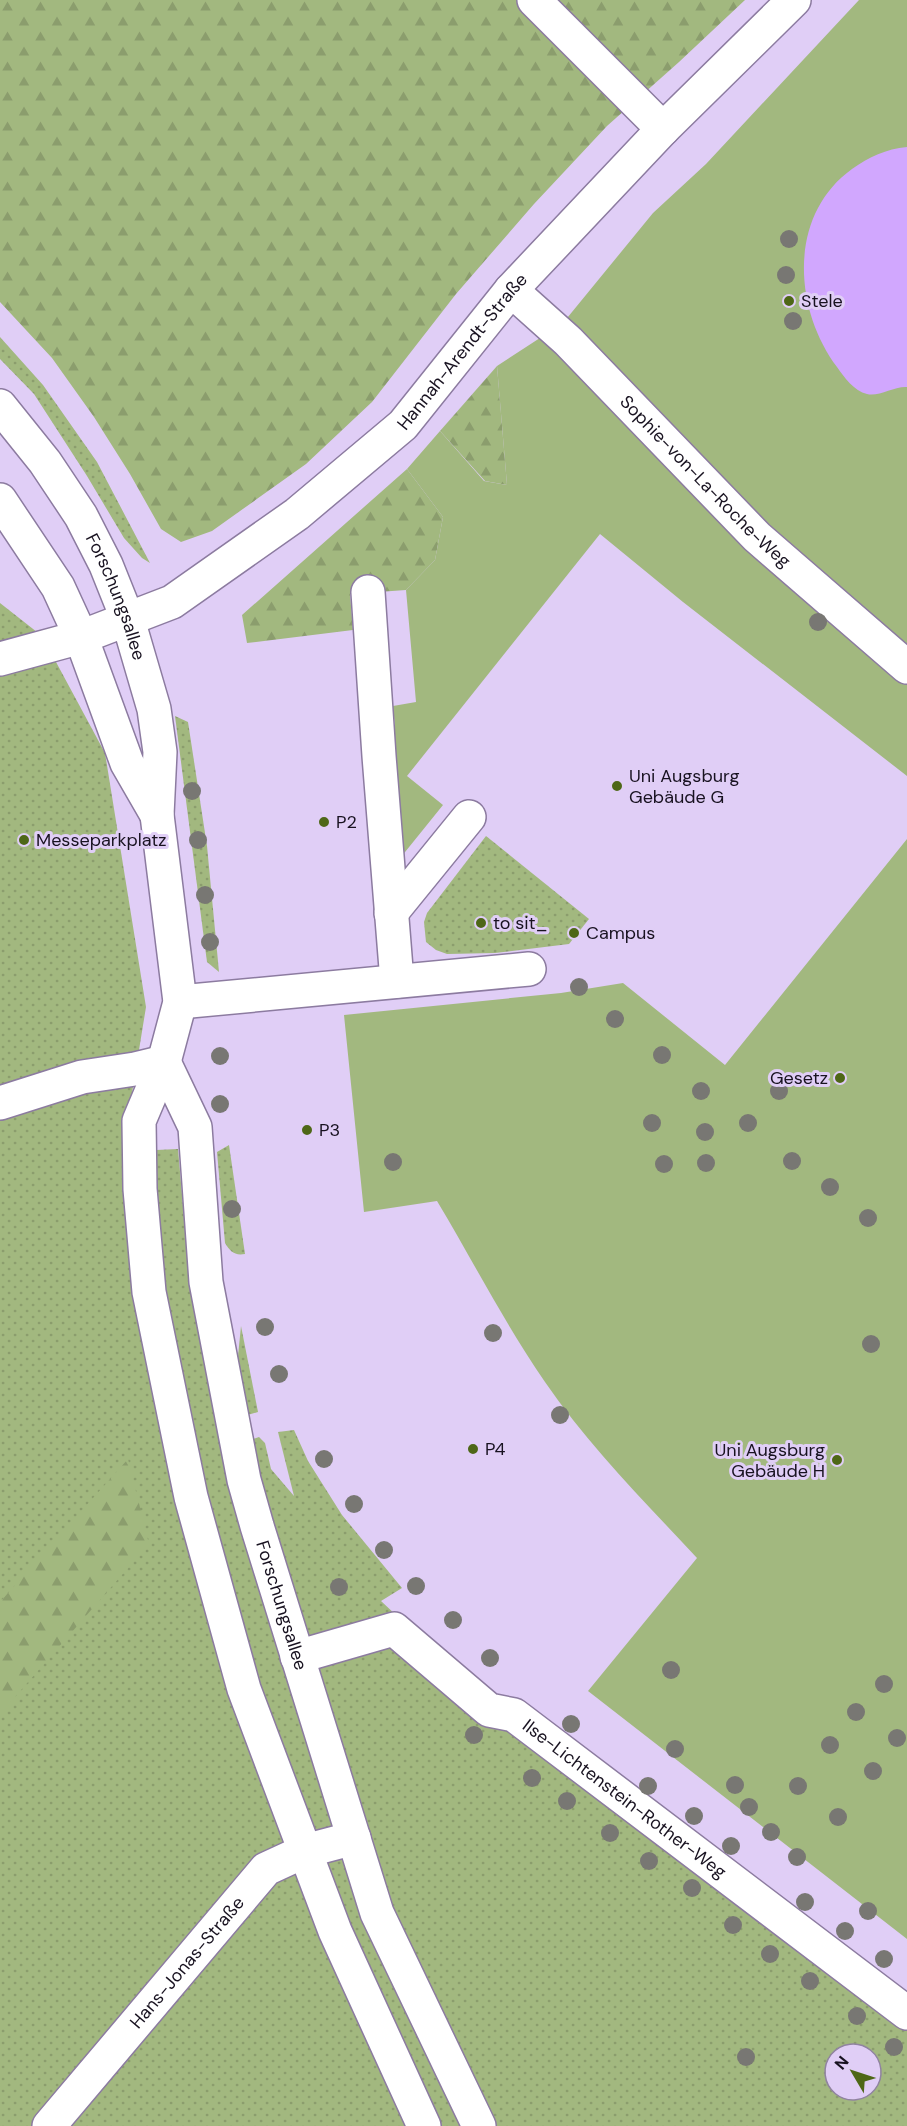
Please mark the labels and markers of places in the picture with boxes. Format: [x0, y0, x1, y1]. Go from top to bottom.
place label: Stele [801, 289, 843, 313]
marker: Stele [782, 294, 796, 308]
place label: Uni Augsburg Gebäude G [629, 764, 739, 809]
marker: Uni Augsburg Gebäude G [610, 779, 624, 793]
place label: P2 [336, 810, 357, 834]
marker: P2 [317, 815, 331, 829]
place label: Messeparkplatz [36, 828, 167, 852]
marker: Messeparkplatz [17, 833, 31, 847]
place label: to sit_ [493, 911, 548, 935]
marker: to sit_ [474, 916, 488, 930]
place label: Campus [586, 921, 655, 945]
marker: Campus [567, 926, 581, 940]
place label: Gesetz [770, 1066, 828, 1090]
marker: Gesetz [833, 1071, 847, 1085]
place label: P3 [319, 1118, 340, 1142]
marker: P3 [300, 1123, 314, 1137]
place label: P4 [485, 1437, 505, 1461]
place label: Uni Augsburg Gebäude H [715, 1438, 825, 1483]
marker: P4 [466, 1442, 480, 1456]
marker: Uni Augsburg Gebäude H [830, 1453, 844, 1467]

